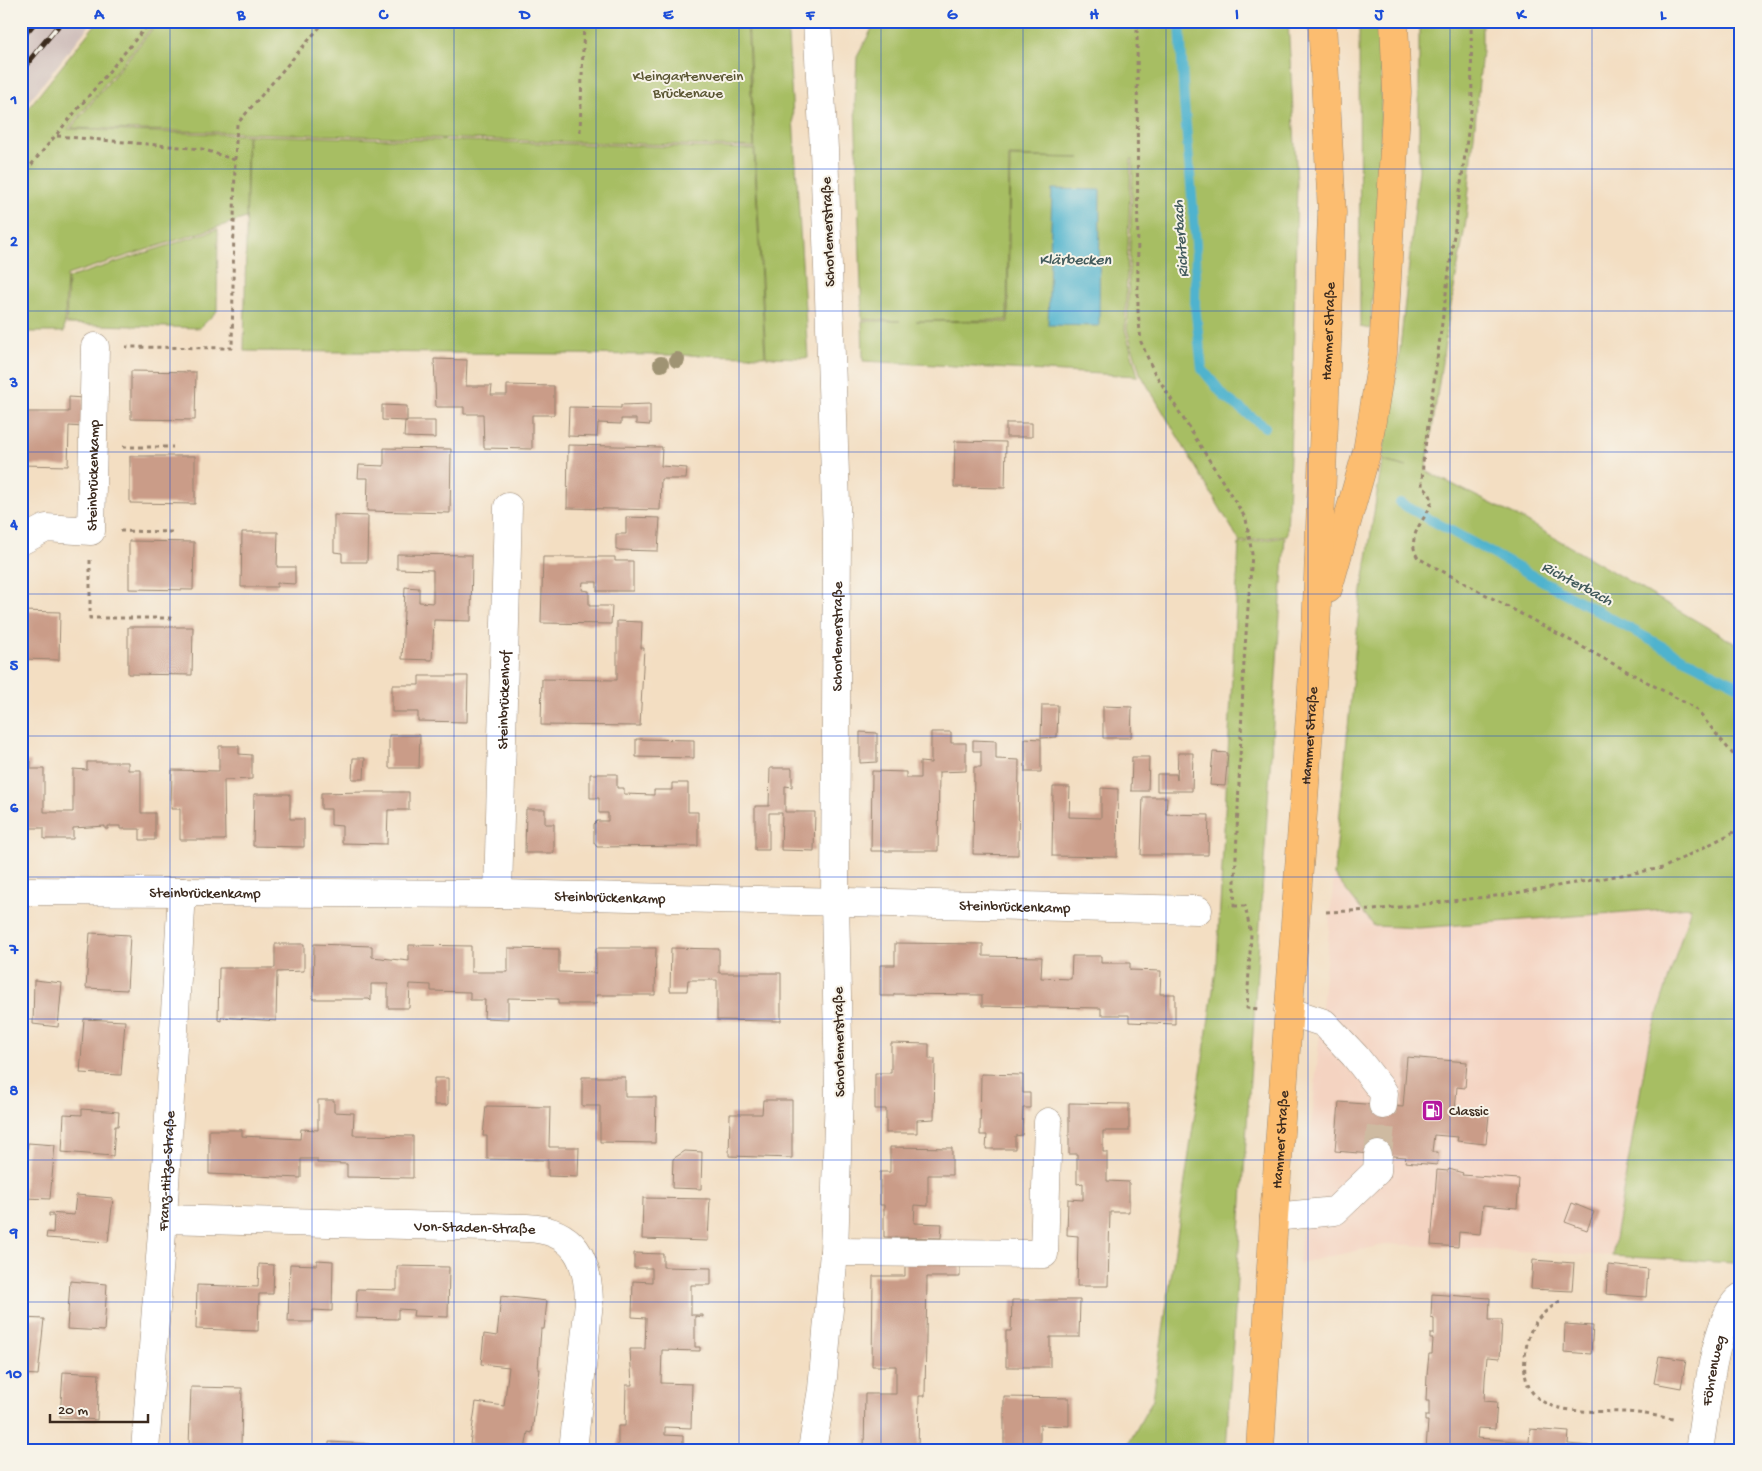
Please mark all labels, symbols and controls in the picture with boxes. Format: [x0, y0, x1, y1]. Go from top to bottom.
text: A [93, 7, 105, 26]
text: B [236, 7, 246, 26]
text: C [378, 7, 389, 26]
text: D [518, 7, 531, 26]
text: E [663, 7, 674, 26]
text: F [805, 7, 816, 26]
text: G [947, 7, 958, 26]
text: H [1089, 7, 1099, 26]
text: I [1235, 7, 1239, 26]
text: J [1374, 7, 1385, 26]
text: K [1516, 7, 1528, 26]
text: L [1660, 7, 1667, 26]
park label: Kleingartenverein Brückenaue [633, 68, 743, 103]
text: 1 [10, 92, 17, 111]
street label: Schorlemerstraße [818, 176, 840, 287]
water label: Richterbach [1170, 199, 1195, 278]
text: 2 [10, 234, 18, 253]
water label: Klärbecken [1039, 252, 1111, 271]
street label: Hammer Straße [1319, 281, 1340, 381]
text: 3 [9, 375, 18, 394]
street label: Steinbrückenkamp [84, 419, 104, 531]
text: 4 [9, 517, 18, 536]
water label: Richterbach [1538, 558, 1615, 612]
street label: Schorlemerstraße [829, 581, 848, 692]
street label: Steinbrückenhof [495, 649, 515, 750]
text: 5 [10, 658, 19, 677]
street label: Hammer Straße [1298, 686, 1323, 786]
text: 6 [10, 800, 19, 819]
street label: Steinbrückenkamp [149, 885, 261, 904]
street label: Steinbrückenkamp [554, 888, 666, 909]
street label: Steinbrückenkamp [959, 898, 1071, 918]
text: 7 [9, 942, 19, 961]
street label: Schorlemerstraße [830, 987, 850, 1097]
text: 8 [10, 1083, 19, 1102]
street label: Hammer Straße [1269, 1090, 1294, 1189]
fuel station icon: Classic [1421, 1098, 1445, 1122]
place label: Classic [1449, 1103, 1489, 1121]
street label: Franz-Hitze-Straße [155, 1110, 180, 1233]
street label: Von-Staden-Straße [413, 1218, 537, 1240]
text: 9 [9, 1225, 18, 1244]
street label: Föhrenweg [1699, 1333, 1731, 1408]
text: 10 [5, 1366, 22, 1385]
scale bar [50, 1391, 148, 1423]
text: 20 m [58, 1402, 88, 1420]

